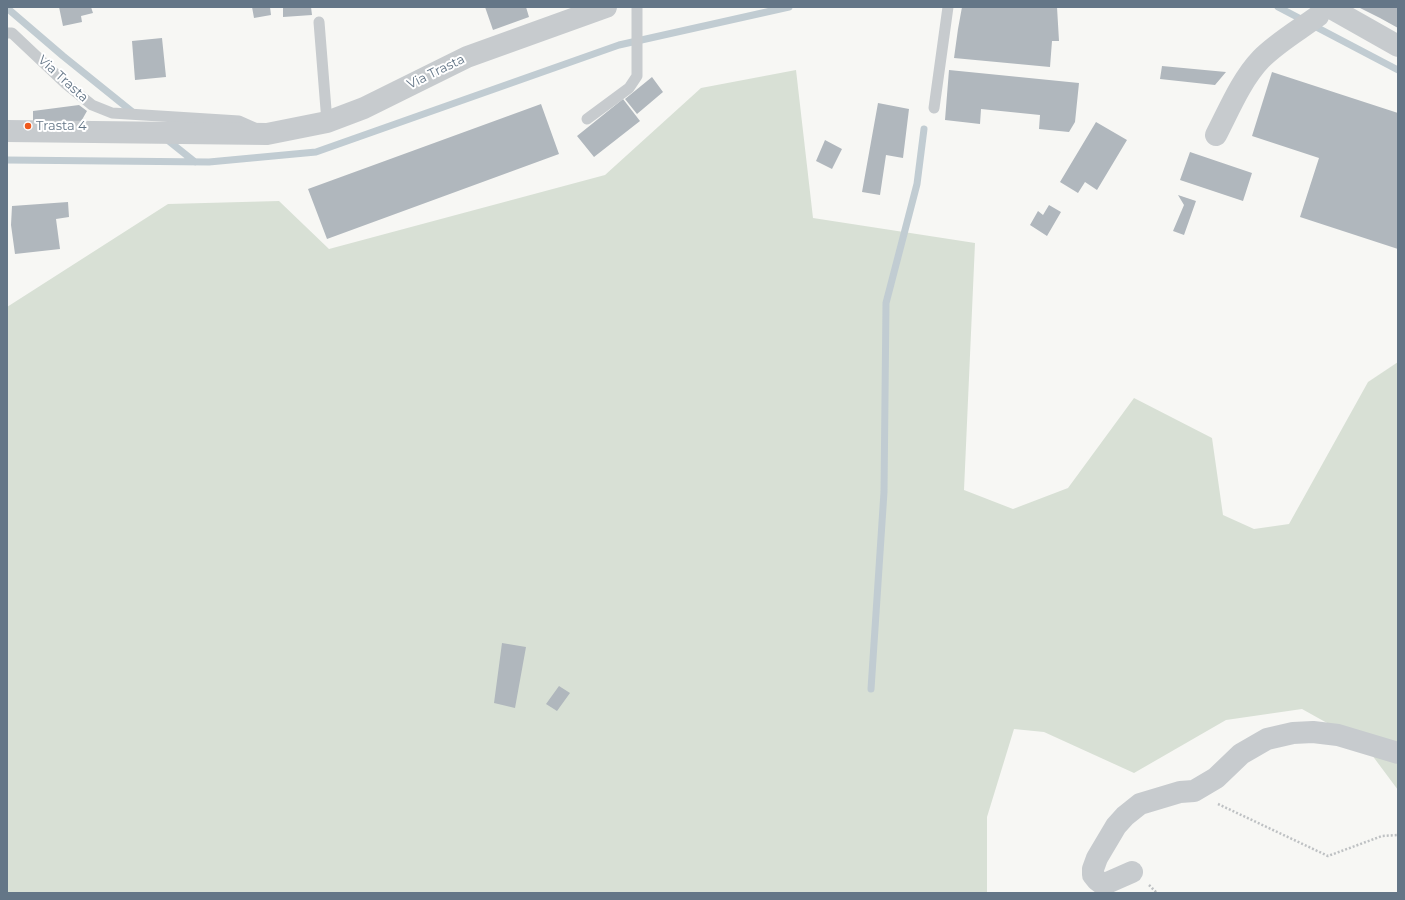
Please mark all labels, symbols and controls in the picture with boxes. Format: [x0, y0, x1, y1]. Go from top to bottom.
street label: Via Trasta [405, 51, 467, 93]
street label: Via Trasta [35, 52, 91, 106]
place label: Trasta 4 [36, 118, 87, 134]
marker: Trasta 4 [23, 121, 33, 131]

